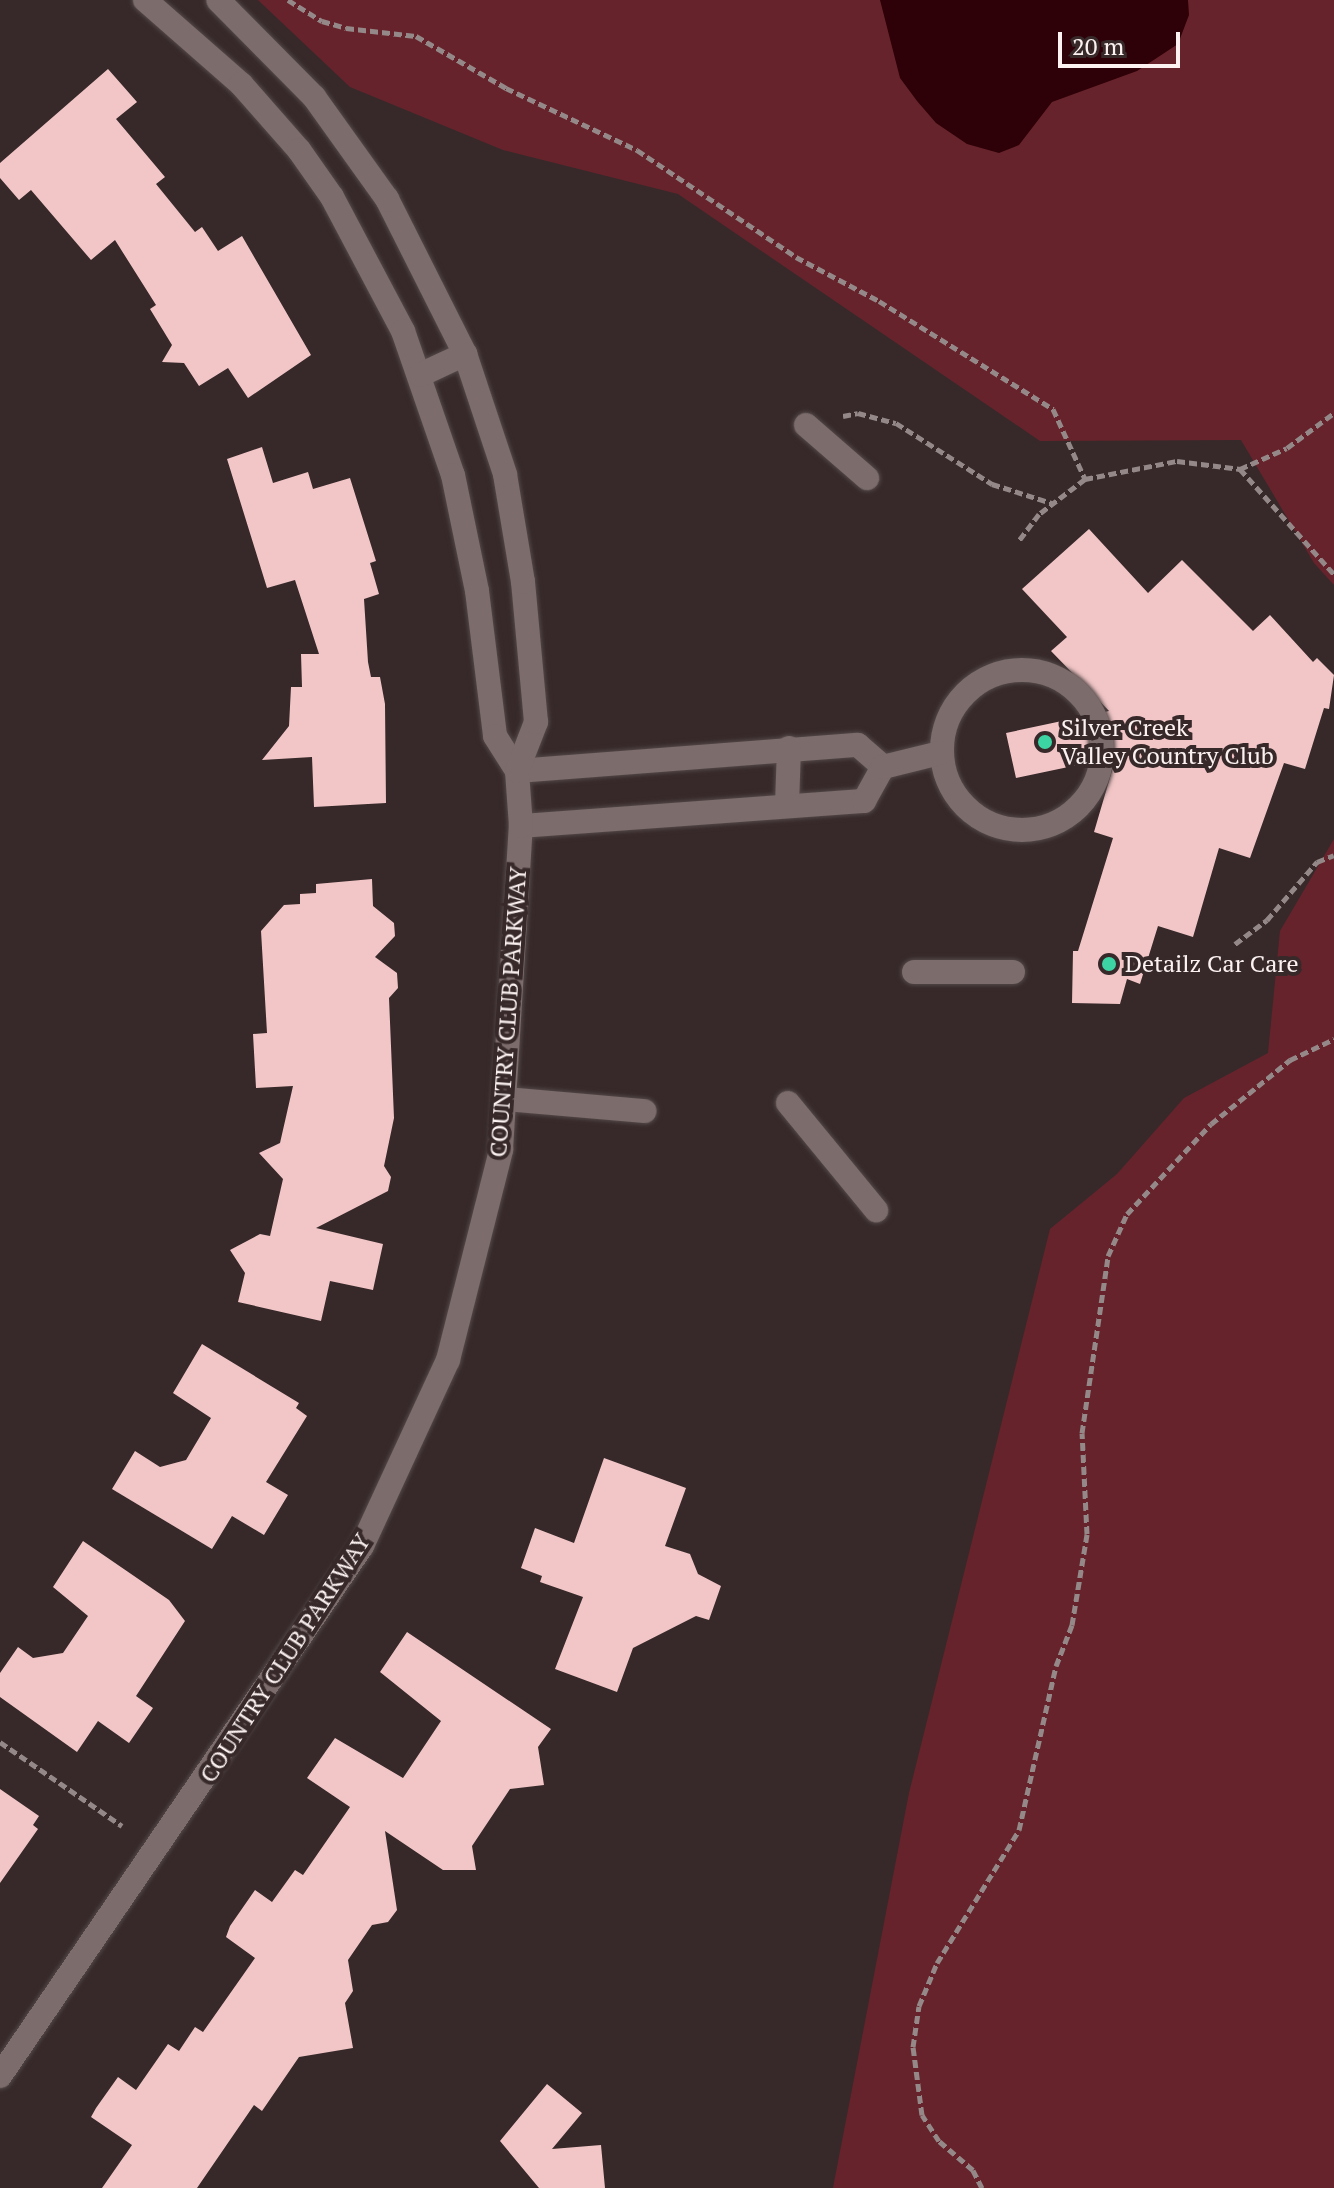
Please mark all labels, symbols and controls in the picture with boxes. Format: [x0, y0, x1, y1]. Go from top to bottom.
scale bar [1062, 16, 1184, 66]
text: 20 m [1072, 30, 1124, 62]
place label: Silver Creek Valley Country Club [1061, 714, 1274, 770]
marker: Silver Creek Valley Country Club [1036, 733, 1054, 751]
street label: COUNTRY CLUB PARKWAY [483, 866, 533, 1158]
place label: Detailz Car Care [1125, 950, 1299, 978]
marker: Detailz Car Care [1100, 955, 1118, 973]
street label: COUNTRY CLUB PARKWAY [194, 1528, 376, 1788]

